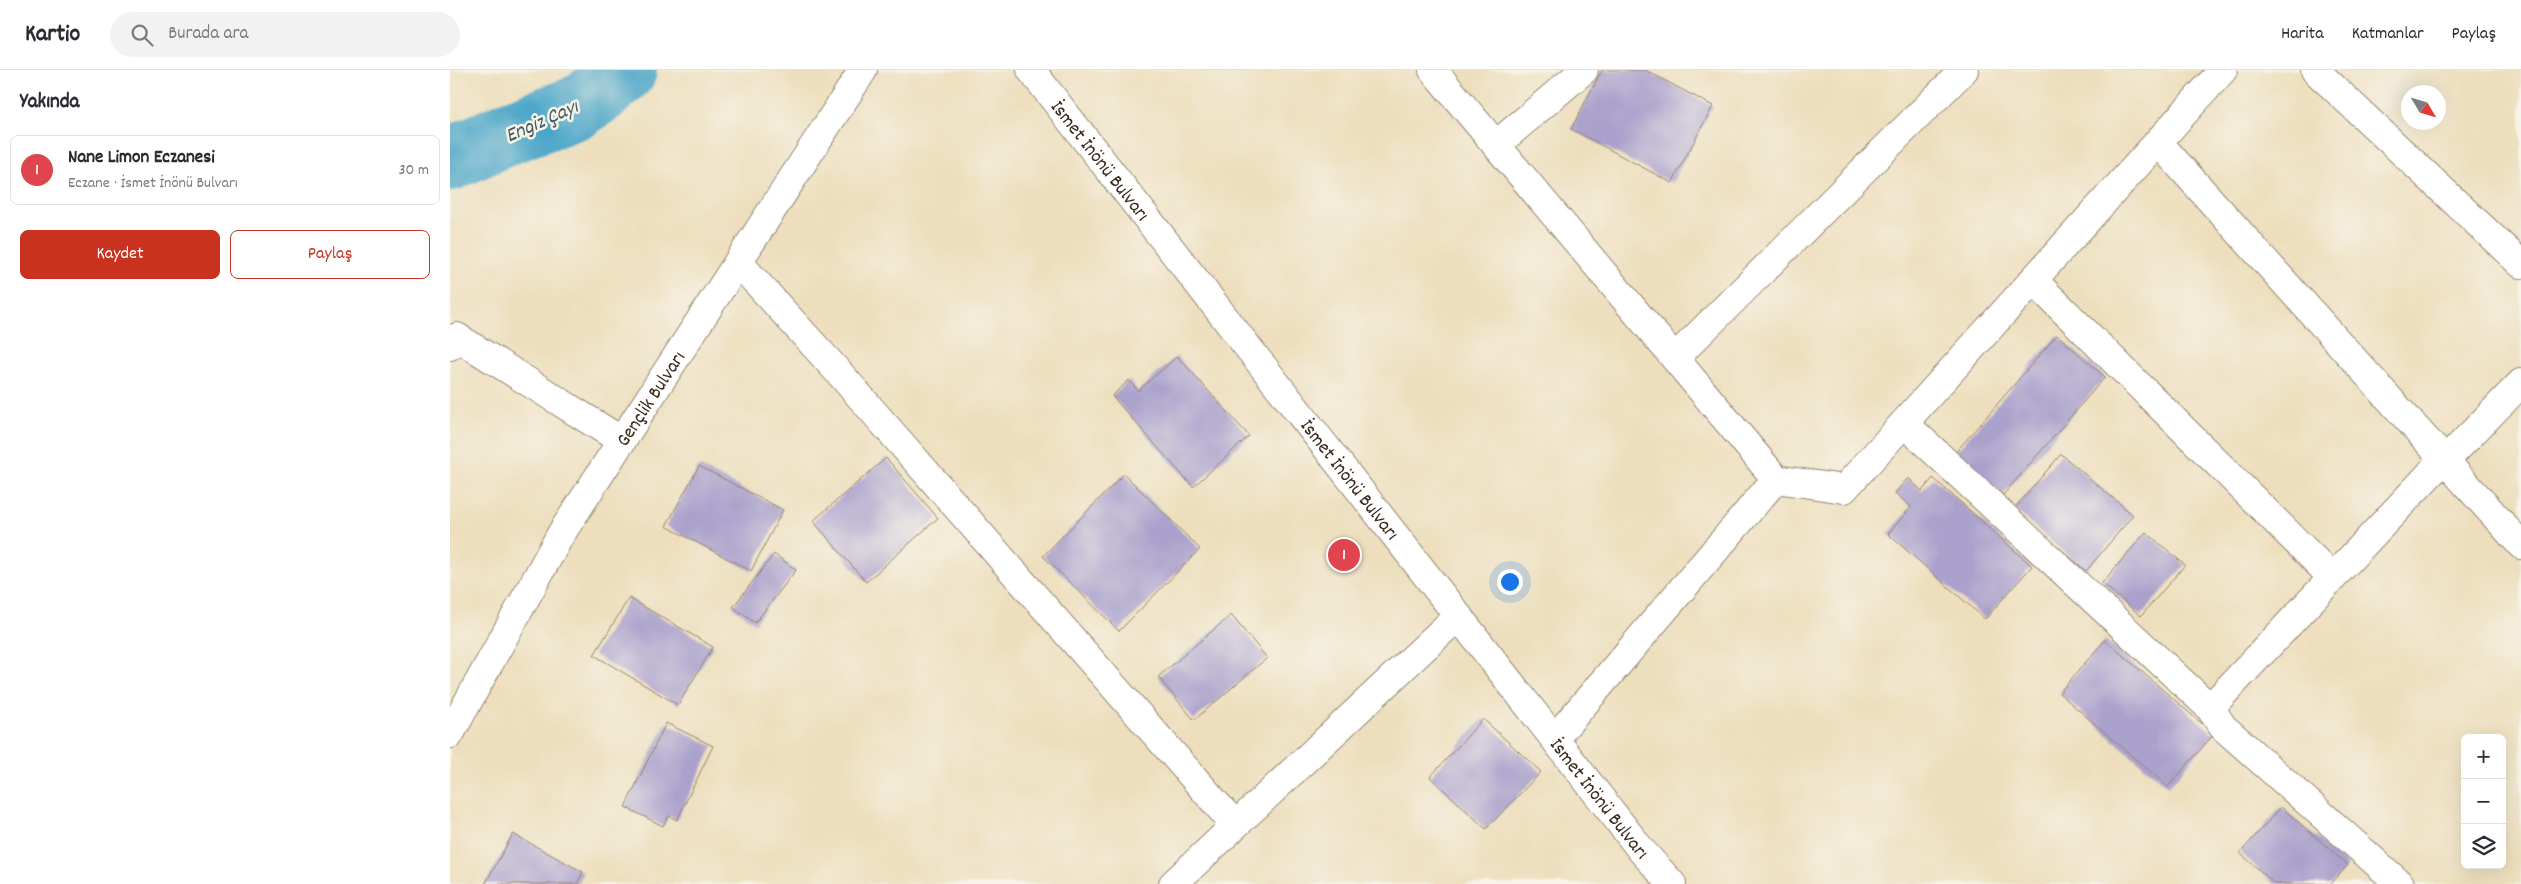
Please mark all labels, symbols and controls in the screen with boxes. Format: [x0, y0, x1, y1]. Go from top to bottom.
search box [110, 12, 460, 57]
text: Kartio [25, 18, 80, 52]
icon: search [128, 21, 156, 49]
text: Burada ara [168, 21, 248, 48]
text: Harita [2281, 22, 2324, 47]
text: Katmanlar [2352, 22, 2424, 47]
text: Paylaş [2452, 22, 2496, 47]
north arrow [2401, 85, 2446, 130]
text: Yakında [20, 88, 79, 118]
water label: Engiz Çayı [501, 93, 585, 152]
street label: İsmet İnönü Bulvarı [1043, 95, 1155, 228]
text: Nane Limon Eczanesi [68, 145, 215, 172]
text: 1 [35, 159, 39, 182]
text: 30 m [399, 159, 429, 182]
text: Eczane · İsmet İnönü Bulvarı [68, 172, 238, 195]
button: Kaydet [20, 230, 220, 279]
button: Paylaş [230, 230, 430, 279]
street label: Gençlik Bulvarı [611, 346, 694, 453]
street label: İsmet İnönü Bulvarı [1292, 414, 1405, 547]
pin: 1 [1328, 536, 1360, 574]
your location [1497, 569, 1523, 595]
street label: İsmet İnönü Bulvarı [1542, 733, 1654, 867]
map controls [2461, 734, 2506, 869]
button: + [2461, 734, 2506, 779]
button: − [2461, 779, 2506, 824]
button: layers [2461, 824, 2506, 869]

